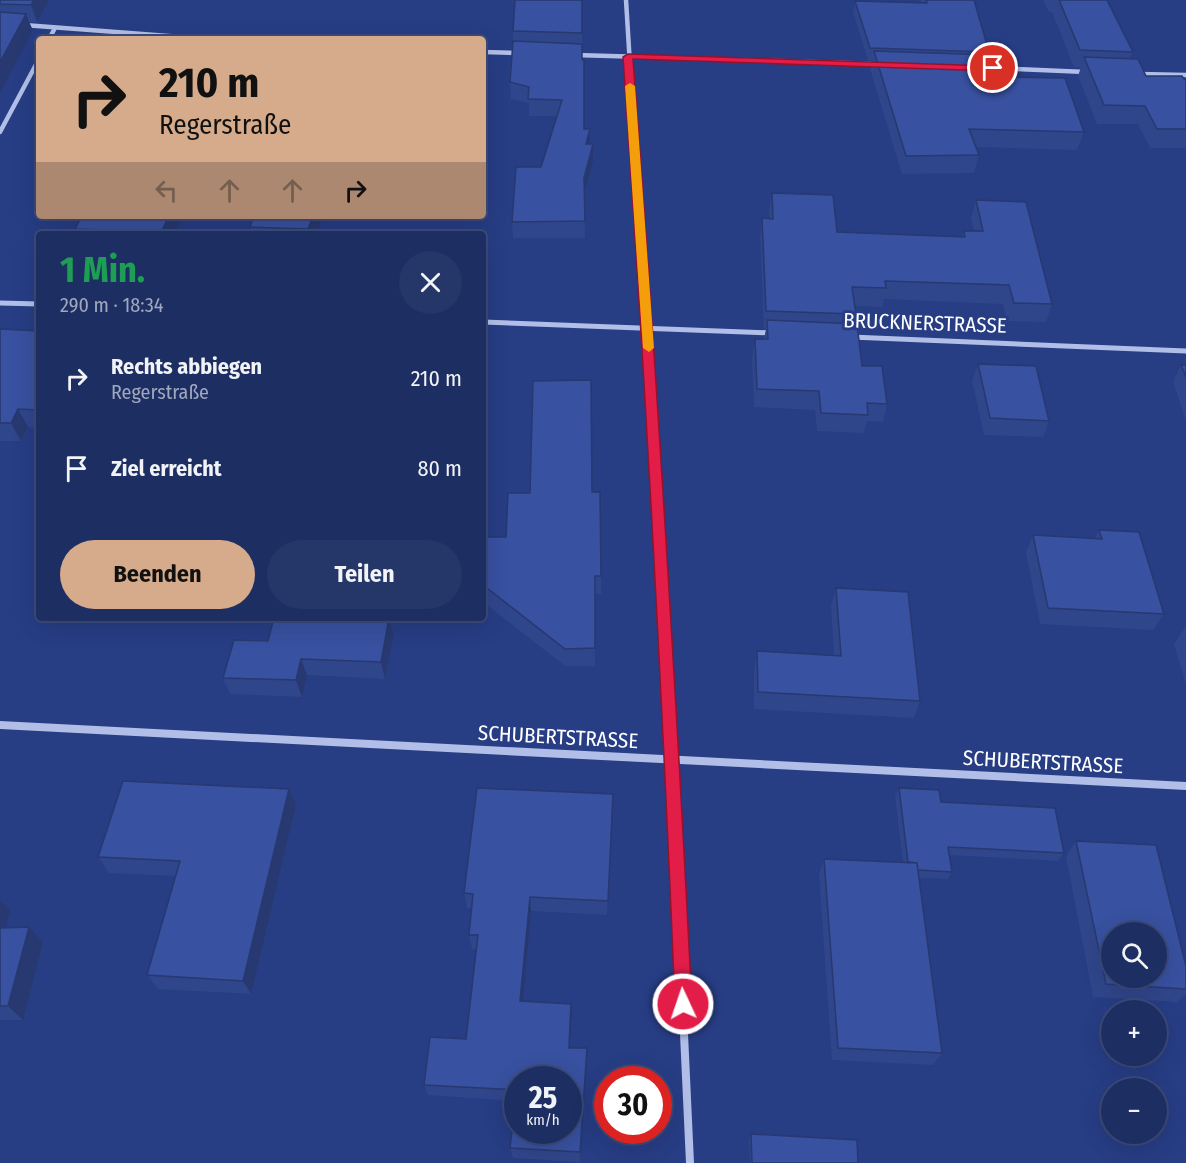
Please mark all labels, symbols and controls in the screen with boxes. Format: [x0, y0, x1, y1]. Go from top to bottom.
pin [967, 42, 1018, 93]
icon: arrive [976, 51, 1009, 84]
text: 210 m [159, 58, 259, 108]
icon: right [60, 60, 138, 138]
text: Regerstraße [159, 109, 291, 141]
icon: left [150, 174, 183, 207]
icon: ahead [213, 174, 246, 207]
icon: ahead [276, 174, 309, 207]
icon: right [339, 174, 372, 207]
text: 1 Min. [60, 248, 145, 292]
button: close [399, 251, 462, 314]
text: 290 m · 18:34 [60, 293, 163, 317]
street label: BRUCKNERSTRASSE [843, 307, 1007, 339]
text: Rechts abbiegen [111, 353, 262, 380]
icon: right [60, 362, 93, 395]
text: 210 m [411, 365, 462, 392]
text: Regerstraße [111, 380, 209, 404]
icon: arrive [60, 452, 93, 485]
text: Ziel erreicht [111, 455, 222, 482]
text: 80 m [417, 455, 462, 482]
button: Beenden [60, 540, 255, 609]
button: Teilen [267, 540, 462, 609]
street label: SCHUBERTSTRASSE [477, 720, 639, 754]
street label: SCHUBERTSTRASSE [962, 745, 1124, 779]
map controls [1101, 922, 1167, 1144]
button: search [1101, 922, 1167, 988]
position arrow [651, 972, 715, 1036]
button: + [1101, 1000, 1167, 1066]
speed limit sign: 30 [594, 1066, 672, 1144]
button: − [1101, 1078, 1167, 1144]
text: 25 [529, 1080, 557, 1116]
text: km/h [526, 1111, 560, 1129]

